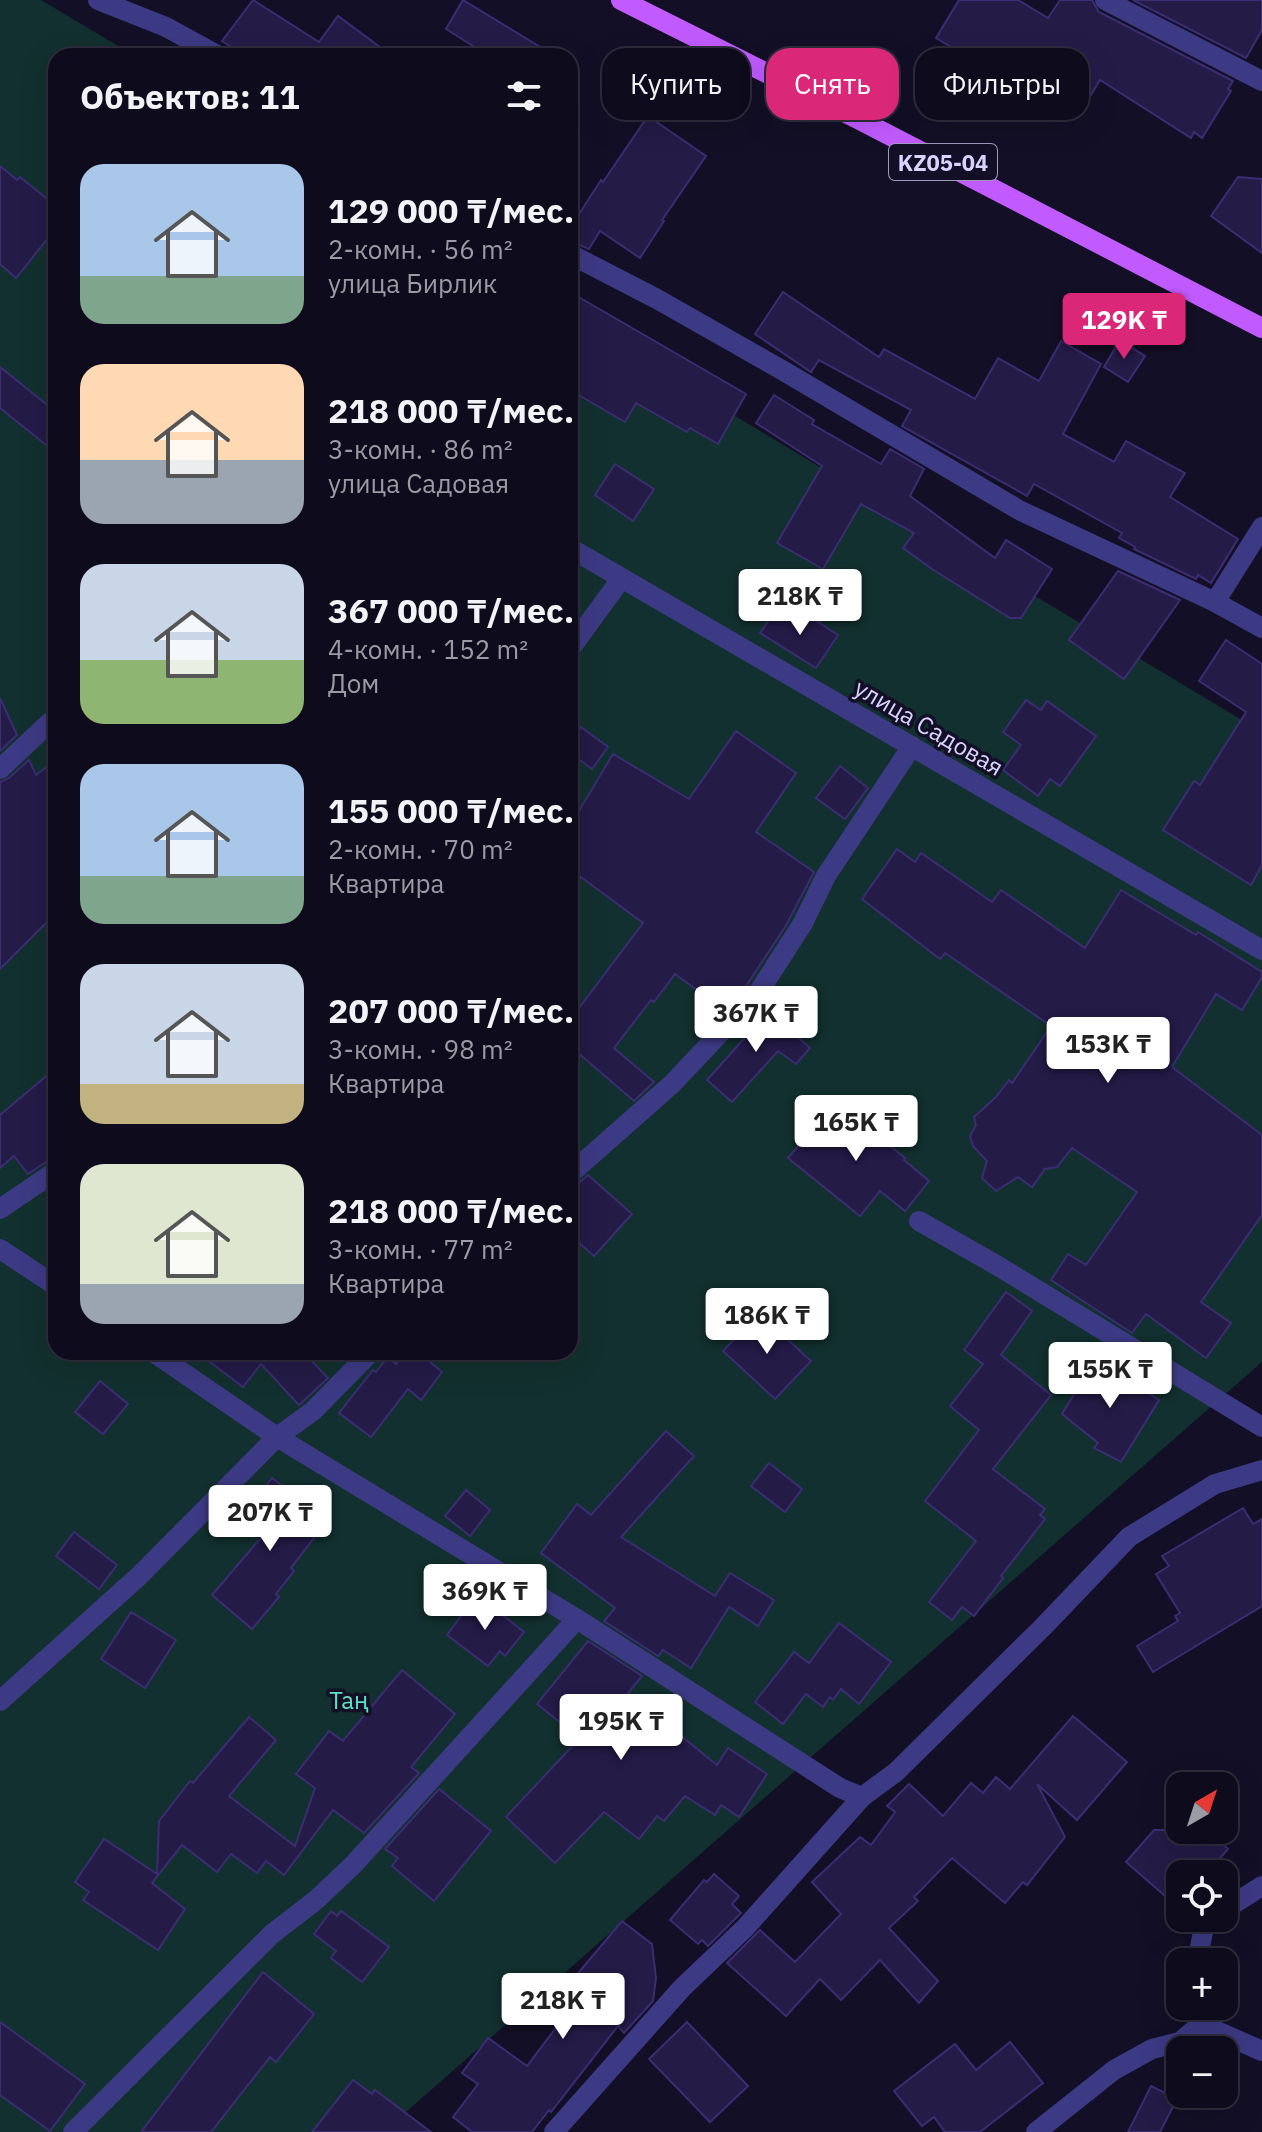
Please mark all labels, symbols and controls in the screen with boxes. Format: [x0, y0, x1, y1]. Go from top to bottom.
chip: Купить [602, 48, 750, 120]
chip: Снять [766, 48, 899, 120]
chip: Фильтры [915, 48, 1089, 120]
text: Объектов: 11 [80, 74, 300, 118]
icon: filters [502, 74, 546, 118]
road number: KZ05-04 [889, 144, 997, 180]
text: 129 000 ₸/мес. [328, 188, 574, 232]
icon: home [144, 196, 240, 292]
text: 2-комн. · 56 m² [328, 232, 513, 266]
text: улица Бирлик [328, 266, 497, 300]
pin: 129K ₸ [1059, 293, 1189, 361]
text: 129K ₸ [1081, 302, 1167, 336]
text: 218 000 ₸/мес. [328, 388, 574, 432]
icon: home [144, 396, 240, 492]
text: 3-комн. · 86 m² [328, 432, 513, 466]
text: улица Садовая [328, 466, 509, 500]
pin: 218K ₸ [735, 569, 865, 637]
text: 218K ₸ [757, 578, 843, 612]
text: 367 000 ₸/мес. [328, 588, 574, 632]
icon: home [144, 596, 240, 692]
text: 4-комн. · 152 m² [328, 632, 528, 666]
text: Дом [328, 666, 379, 700]
street label: улица Садовая [849, 671, 1009, 783]
text: 155 000 ₸/мес. [328, 788, 574, 832]
icon: home [144, 796, 240, 892]
text: 2-комн. · 70 m² [328, 832, 513, 866]
text: Квартира [328, 866, 445, 900]
pin: 367K ₸ [691, 986, 821, 1054]
text: 207 000 ₸/мес. [328, 988, 574, 1032]
text: 367K ₸ [713, 995, 799, 1029]
icon: home [144, 996, 240, 1092]
pin: 153K ₸ [1043, 1017, 1173, 1085]
text: 153K ₸ [1065, 1026, 1151, 1060]
text: 3-комн. · 98 m² [328, 1032, 513, 1066]
text: Квартира [328, 1066, 445, 1100]
pin: 165K ₸ [791, 1095, 921, 1163]
text: 165K ₸ [813, 1104, 899, 1138]
text: 218 000 ₸/мес. [328, 1188, 574, 1232]
icon: home [144, 1196, 240, 1292]
text: 3-комн. · 77 m² [328, 1232, 513, 1266]
text: Квартира [328, 1266, 445, 1300]
pin: 186K ₸ [702, 1288, 832, 1356]
text: 186K ₸ [724, 1297, 810, 1331]
pin: 155K ₸ [1045, 1342, 1175, 1410]
text: 155K ₸ [1067, 1351, 1153, 1385]
pin: 207K ₸ [205, 1485, 335, 1553]
text: 207K ₸ [227, 1494, 313, 1528]
pin: 369K ₸ [420, 1564, 550, 1632]
text: 369K ₸ [442, 1573, 528, 1607]
park label: Таң [329, 1684, 369, 1716]
pin: 195K ₸ [556, 1694, 686, 1762]
text: 195K ₸ [578, 1703, 664, 1737]
north arrow [1166, 1772, 1238, 1844]
map controls [1166, 1772, 1238, 2108]
button: locate [1166, 1860, 1238, 1932]
button: + [1166, 1948, 1238, 2020]
pin: 218K ₸ [498, 1973, 628, 2041]
text: 218K ₸ [520, 1982, 606, 2016]
button: − [1166, 2036, 1238, 2108]

